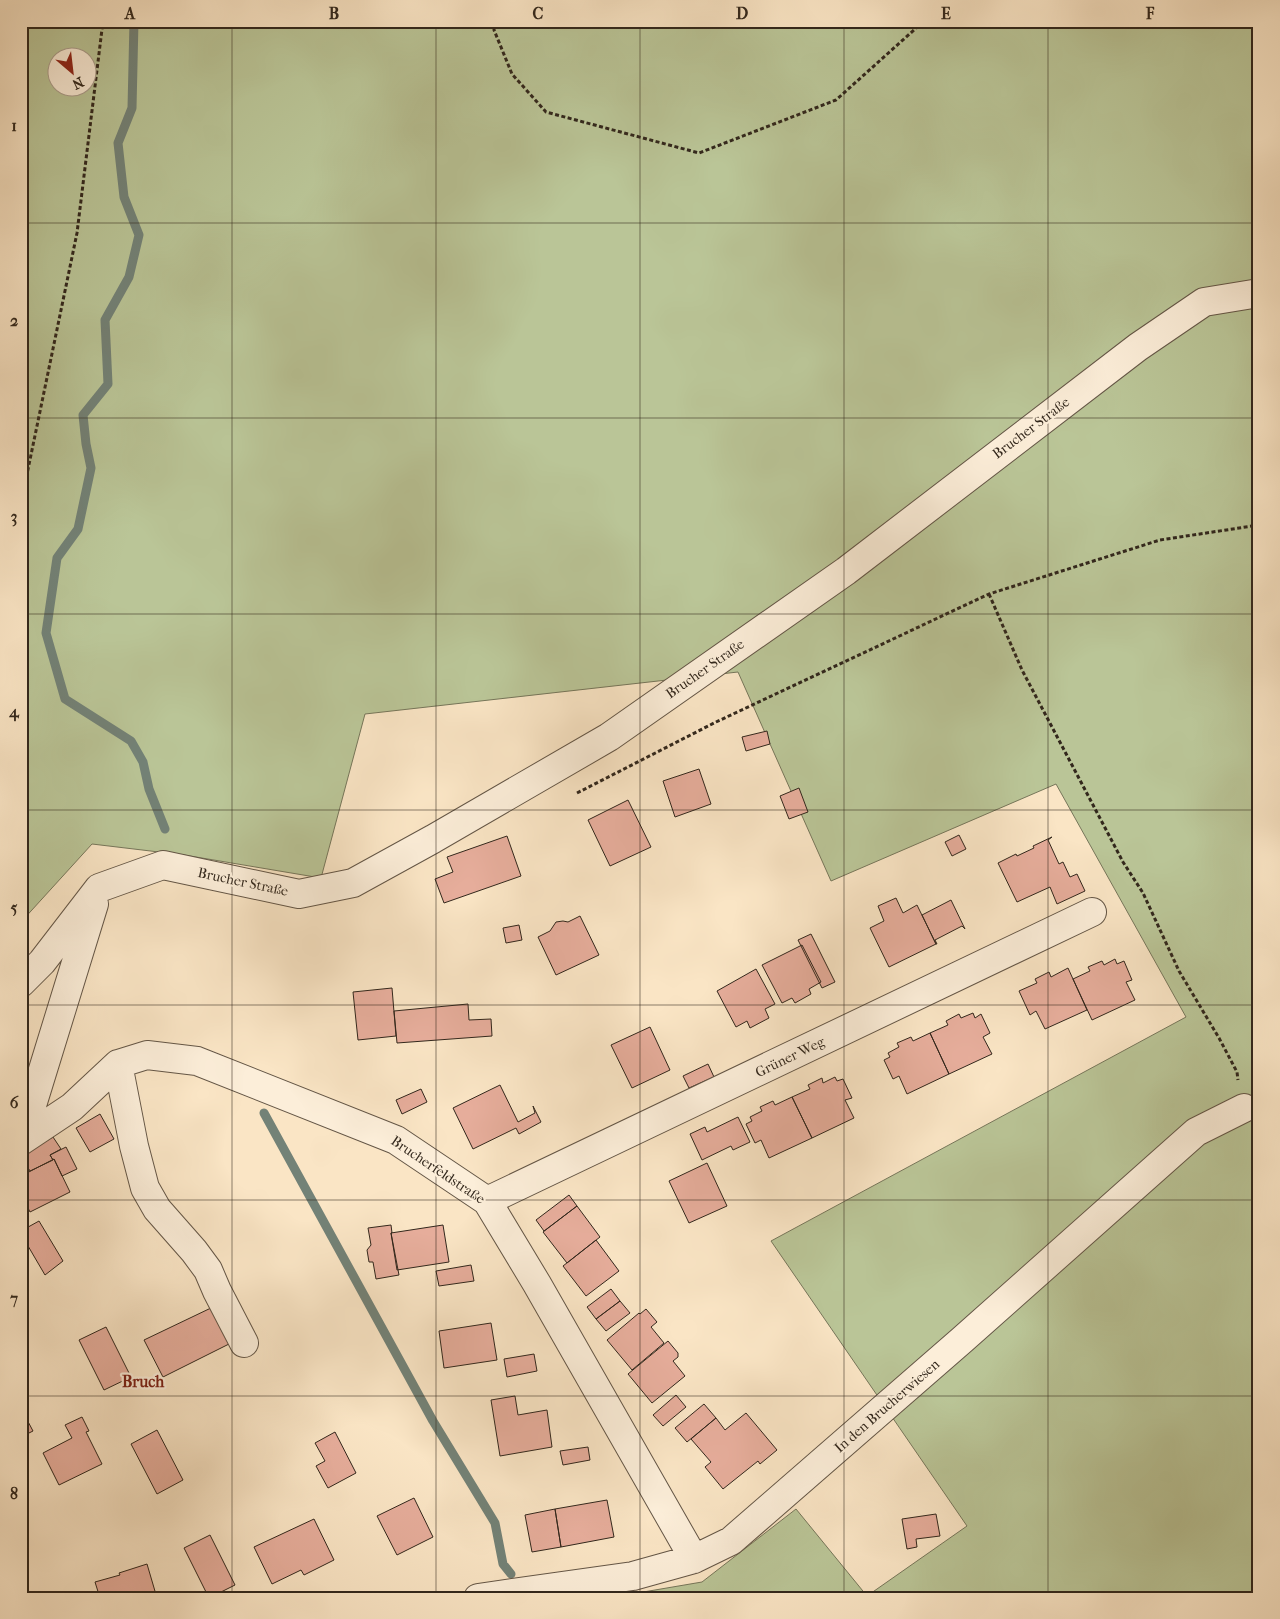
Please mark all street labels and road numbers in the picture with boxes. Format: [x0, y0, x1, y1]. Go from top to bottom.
street label: Brucher Straße [989, 393, 1073, 462]
street label: Brucher Straße [662, 636, 748, 702]
street label: Brucher Straße [196, 864, 290, 900]
street label: Grüner Weg [753, 1033, 828, 1081]
street label: Brucherfeldstraße [388, 1132, 488, 1208]
street label: In den Brucherwiesen [831, 1356, 943, 1456]

